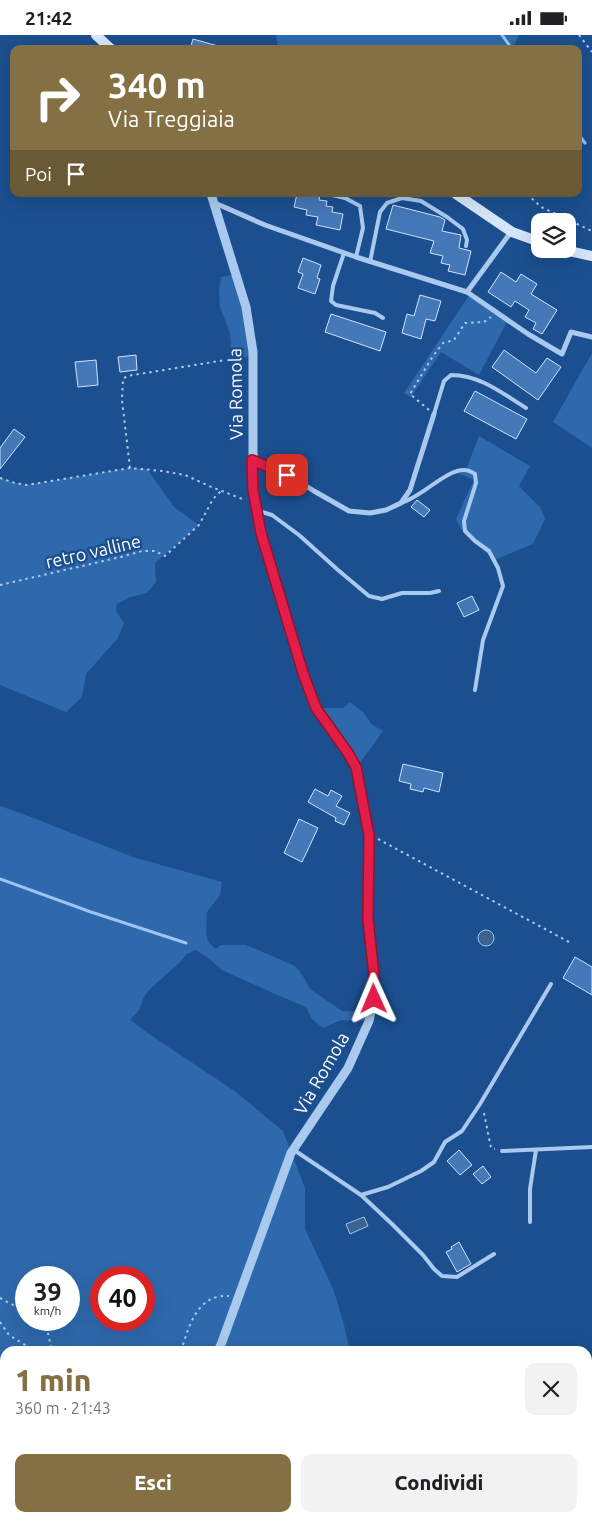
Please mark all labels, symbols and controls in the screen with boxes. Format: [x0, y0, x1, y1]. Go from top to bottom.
text: 21:42 [25, 7, 73, 29]
icon: right [25, 65, 90, 130]
text: 340 m [108, 65, 206, 105]
text: Via Treggiaia [108, 106, 235, 131]
icon: arrive [62, 160, 90, 188]
text: Poi [25, 163, 52, 185]
map controls [531, 213, 576, 258]
button: layers [531, 213, 576, 258]
street label: Via Romola [224, 348, 246, 440]
pin [266, 454, 308, 496]
icon: arrive [273, 461, 301, 489]
street label: retro valline [43, 530, 143, 572]
position arrow [347, 972, 399, 1024]
street label: Via Romola [289, 1028, 353, 1118]
speed limit sign: 40 [90, 1266, 155, 1331]
text: 39 [33, 1278, 62, 1306]
text: km/h [34, 1304, 61, 1317]
text: 1 min [15, 1363, 91, 1397]
button: close [525, 1363, 577, 1415]
text: 360 m · 21:43 [15, 1399, 111, 1417]
button: Esci [15, 1454, 291, 1512]
button: Condividi [301, 1454, 577, 1512]

